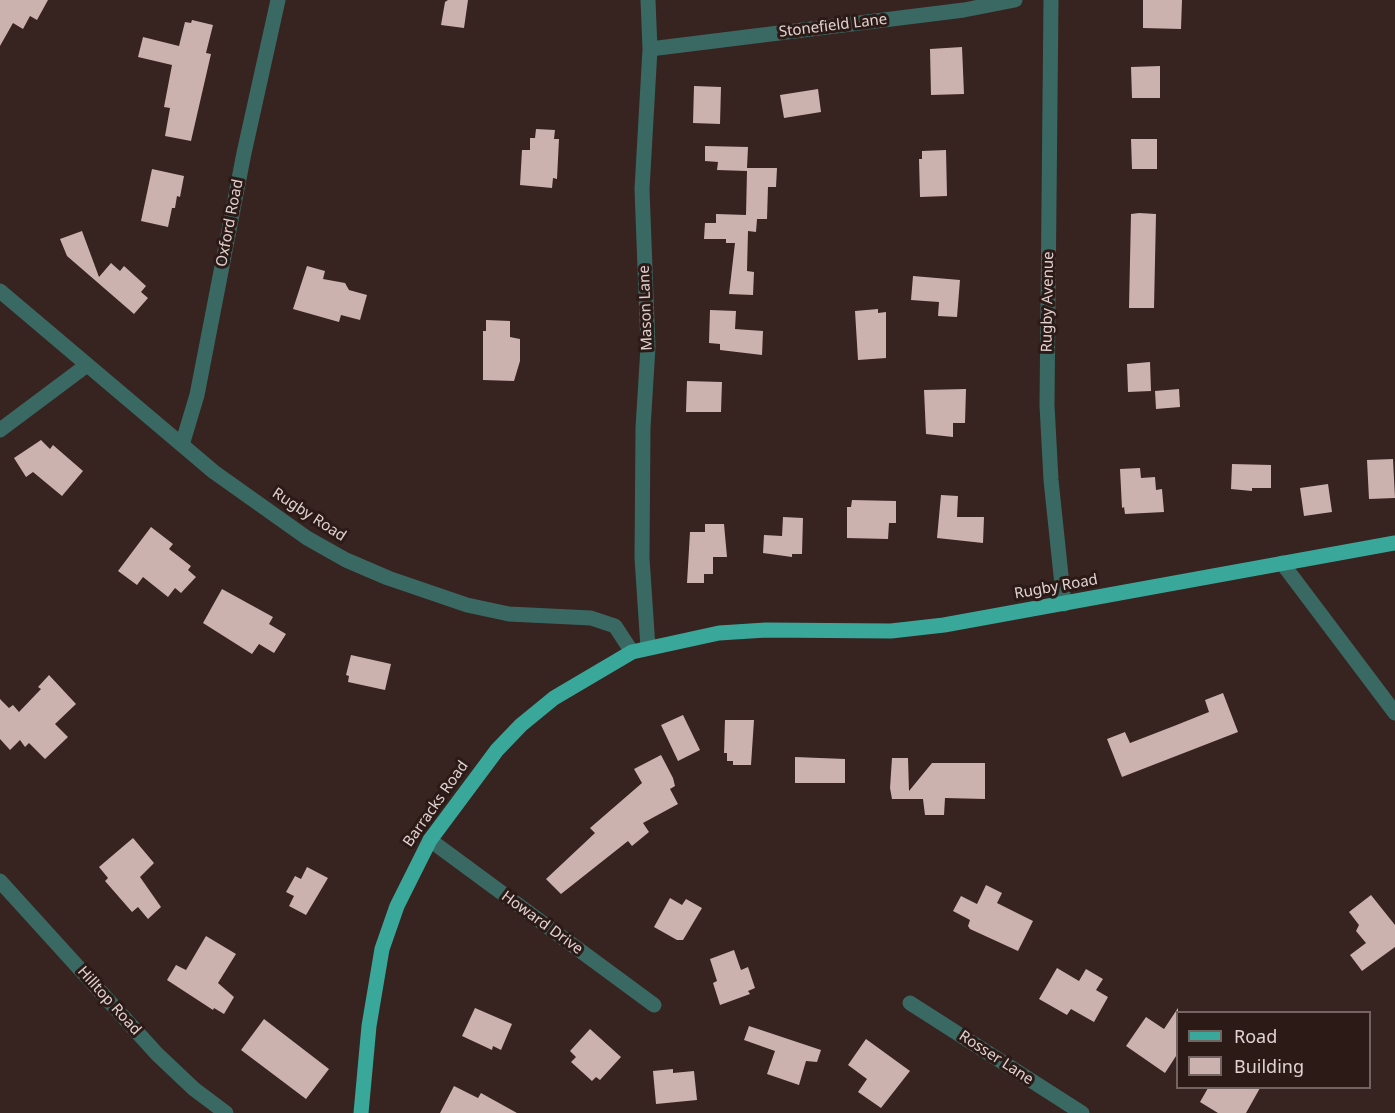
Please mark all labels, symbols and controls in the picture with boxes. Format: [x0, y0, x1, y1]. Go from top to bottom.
street label: Stonefield Lane [778, 10, 888, 42]
street label: Oxford Road [213, 178, 247, 268]
street label: Rugby Avenue [1038, 251, 1058, 353]
street label: Mason Lane [636, 265, 656, 351]
street label: Rugby Road [269, 484, 349, 546]
street label: Rugby Road [1013, 571, 1099, 603]
street label: Barracks Road [400, 757, 472, 851]
street label: Howard Drive [498, 887, 586, 959]
street label: Hilltop Road [73, 963, 145, 1039]
legend [1176, 1011, 1371, 1089]
text: Road [1234, 1024, 1277, 1048]
street label: Rosser Lane [955, 1027, 1037, 1089]
text: Building [1234, 1054, 1304, 1078]

